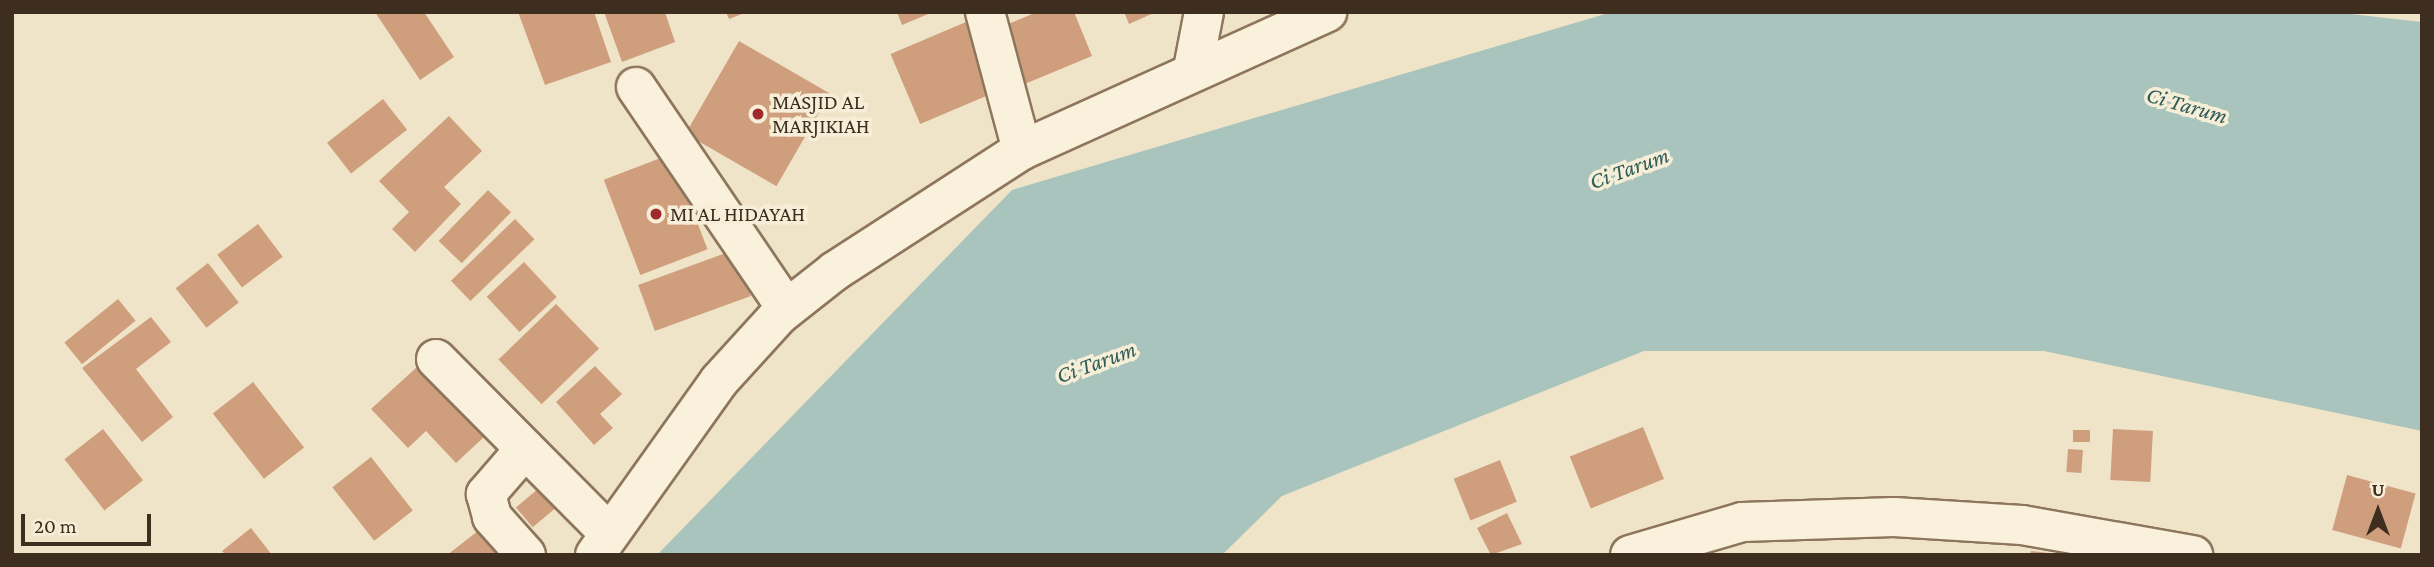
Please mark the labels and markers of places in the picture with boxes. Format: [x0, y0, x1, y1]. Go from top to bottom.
place label: MASJID AL MARJIKIAH [772, 89, 870, 139]
marker: MASJID AL MARJIKIAH [750, 106, 766, 122]
place label: MI AL HIDAYAH [670, 201, 805, 227]
marker: MI AL HIDAYAH [648, 206, 664, 222]

